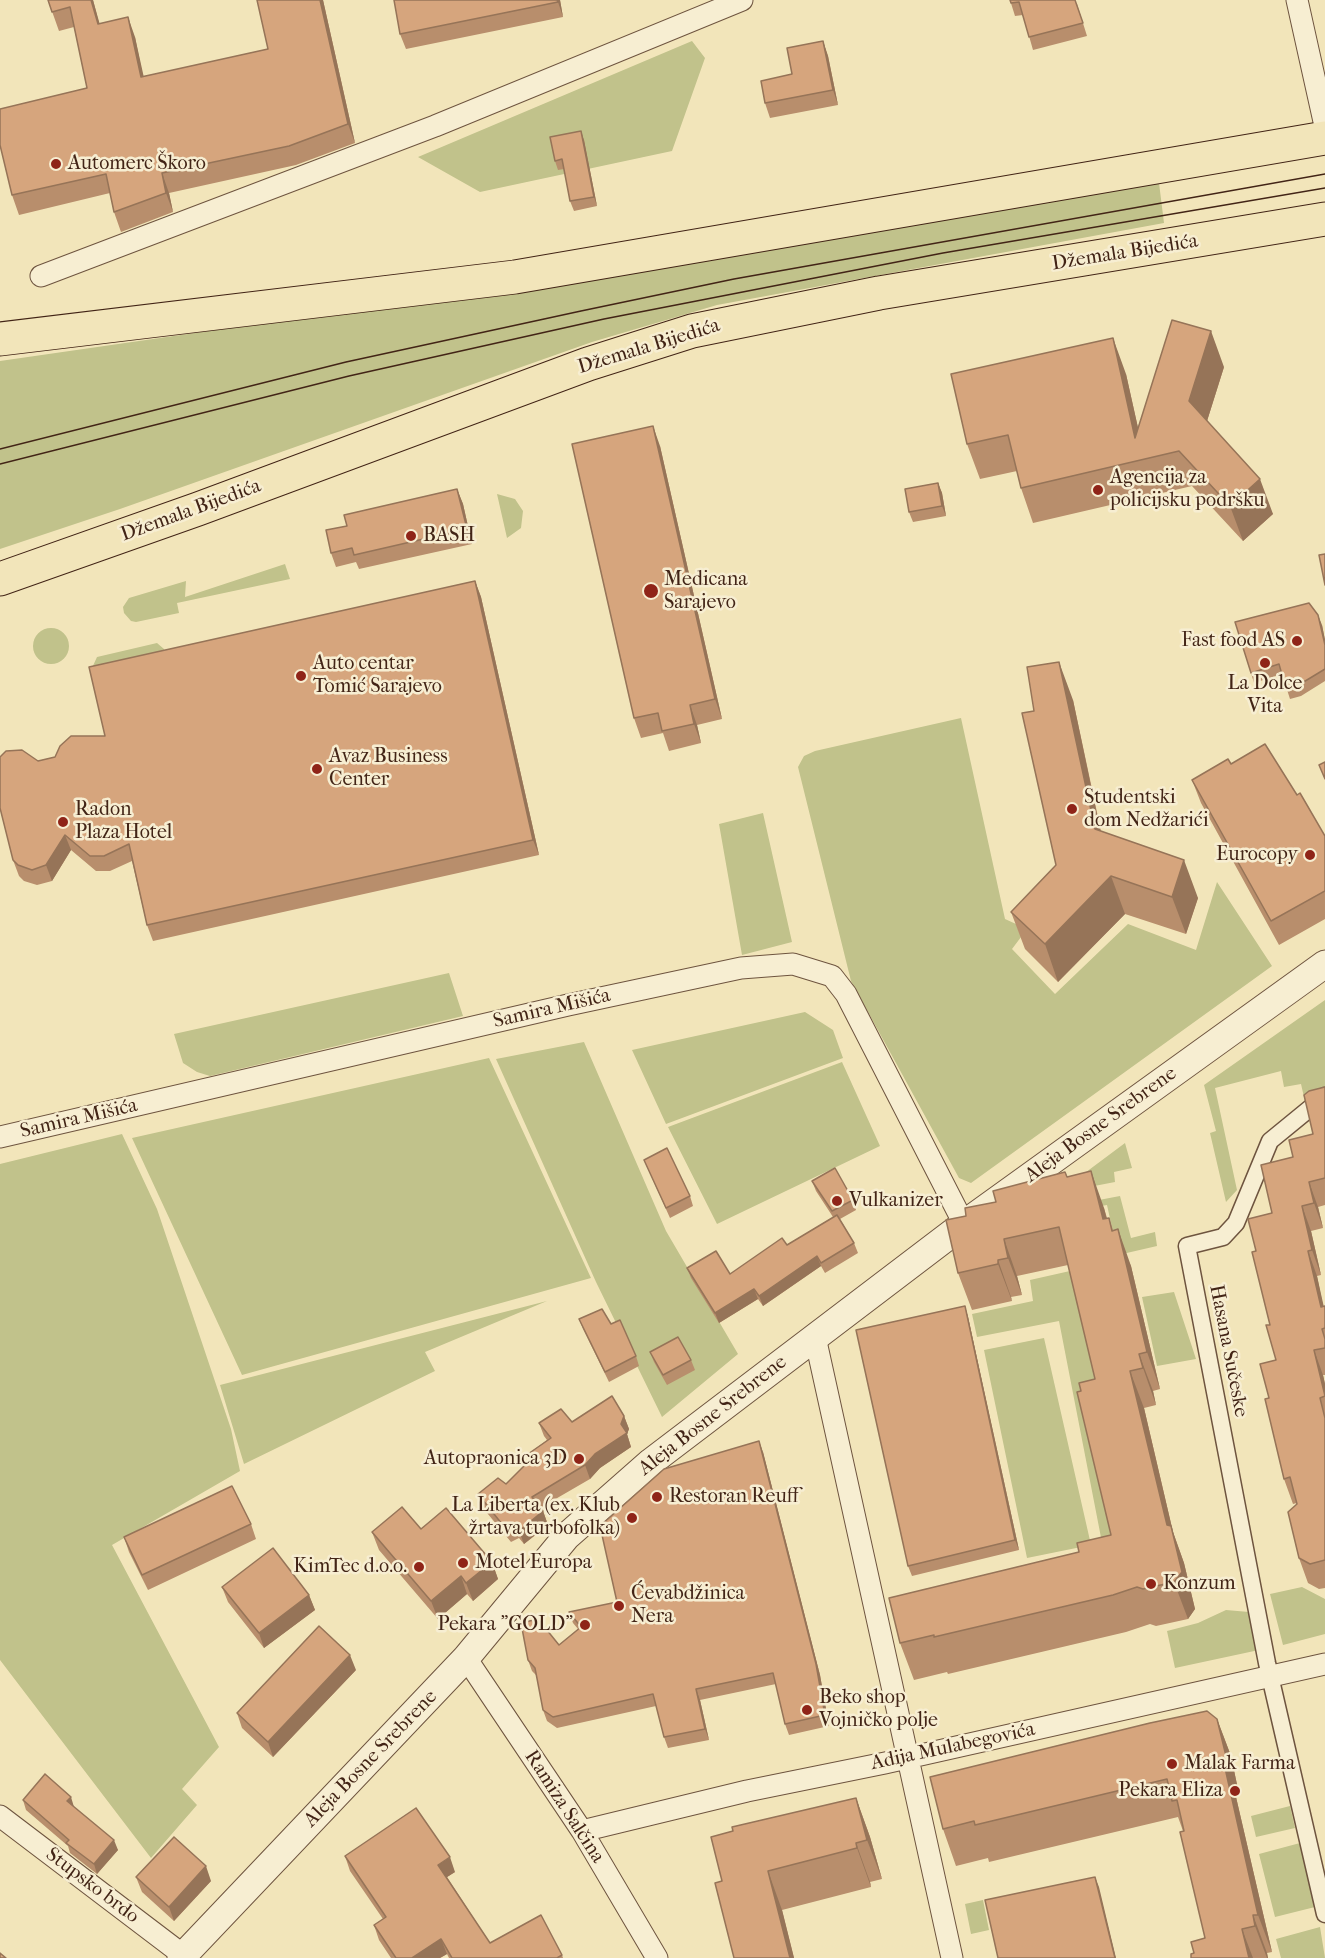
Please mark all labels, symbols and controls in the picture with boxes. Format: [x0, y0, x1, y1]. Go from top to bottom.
place label: Automerc Škoro [68, 152, 206, 176]
marker: Automerc Škoro [49, 157, 63, 171]
street label: Džemala Bijedića [1050, 230, 1200, 276]
street label: Džemala Bijedića [575, 314, 723, 380]
place label: Agencija za policijsku podršku [1110, 466, 1265, 513]
street label: Džemala Bijedića [118, 475, 264, 547]
marker: Agencija za policijsku podršku [1091, 483, 1105, 497]
place label: BASH [423, 524, 475, 548]
marker: BASH [404, 529, 418, 543]
place label: Medicana Sarajevo [664, 568, 748, 615]
marker: Medicana Sarajevo [642, 582, 660, 600]
place label: Fast food AS [1181, 629, 1285, 653]
marker: Fast food AS [1290, 634, 1304, 648]
place label: Auto centar Tomić Sarajevo [313, 652, 442, 699]
marker: La Dolce Vita [1258, 656, 1272, 670]
marker: Auto centar Tomić Sarajevo [294, 669, 308, 683]
place label: La Dolce Vita [1227, 672, 1303, 719]
place label: Avaz Business Center [329, 745, 448, 792]
marker: Avaz Business Center [310, 762, 324, 776]
place label: Studentski dom Nedžarići [1084, 786, 1209, 833]
place label: Radon Plaza Hotel [75, 798, 172, 845]
marker: Studentski dom Nedžarići [1065, 802, 1079, 816]
marker: Radon Plaza Hotel [56, 815, 70, 829]
place label: Eurocopy [1216, 843, 1298, 867]
marker: Eurocopy [1303, 848, 1317, 862]
street label: Samira Mišića [491, 984, 613, 1034]
street label: Aleja Bosne Srebrene [1020, 1062, 1182, 1188]
street label: Samira Mišića [18, 1094, 140, 1144]
place label: Vulkanizer [849, 1189, 943, 1213]
marker: Vulkanizer [830, 1194, 844, 1208]
street label: Hasana Sučeske [1203, 1283, 1253, 1419]
street label: Aleja Bosne Srebrene [634, 1351, 792, 1481]
place label: Autopraonica 3D [424, 1447, 567, 1471]
marker: Autopraonica 3D [572, 1452, 586, 1466]
place label: Restoran Reuff [669, 1485, 799, 1509]
marker: Restoran Reuff [650, 1490, 664, 1504]
place label: La Liberta (ex. Klub žrtava turbofolka) [451, 1494, 620, 1541]
marker: La Liberta (ex. Klub žrtava turbofolka) [625, 1511, 639, 1525]
place label: Motel Europa [475, 1551, 592, 1575]
place label: KimTec d.o.o. [293, 1555, 407, 1579]
marker: Motel Europa [456, 1556, 470, 1570]
marker: KimTec d.o.o. [412, 1560, 426, 1574]
place label: Konzum [1163, 1572, 1236, 1596]
marker: Konzum [1144, 1577, 1158, 1591]
place label: Ćevabdžinica Nera [631, 1582, 745, 1629]
marker: Ćevabdžinica Nera [612, 1599, 626, 1613]
place label: Pekara "GOLD" [437, 1613, 573, 1637]
marker: Pekara "GOLD" [578, 1618, 592, 1632]
street label: Aleja Bosne Srebrene [299, 1685, 443, 1833]
place label: Beko shop Vojničko polje [819, 1686, 938, 1733]
marker: Beko shop Vojničko polje [800, 1703, 814, 1717]
street label: Adija Mulabegovića [869, 1718, 1037, 1776]
street label: Ramiza Salčina [519, 1746, 609, 1868]
place label: Malak Farma [1184, 1752, 1295, 1776]
marker: Malak Farma [1165, 1757, 1179, 1771]
place label: Pekara Eliza [1118, 1779, 1223, 1803]
marker: Pekara Eliza [1228, 1784, 1242, 1798]
street label: Stupsko brdo [40, 1843, 144, 1929]

